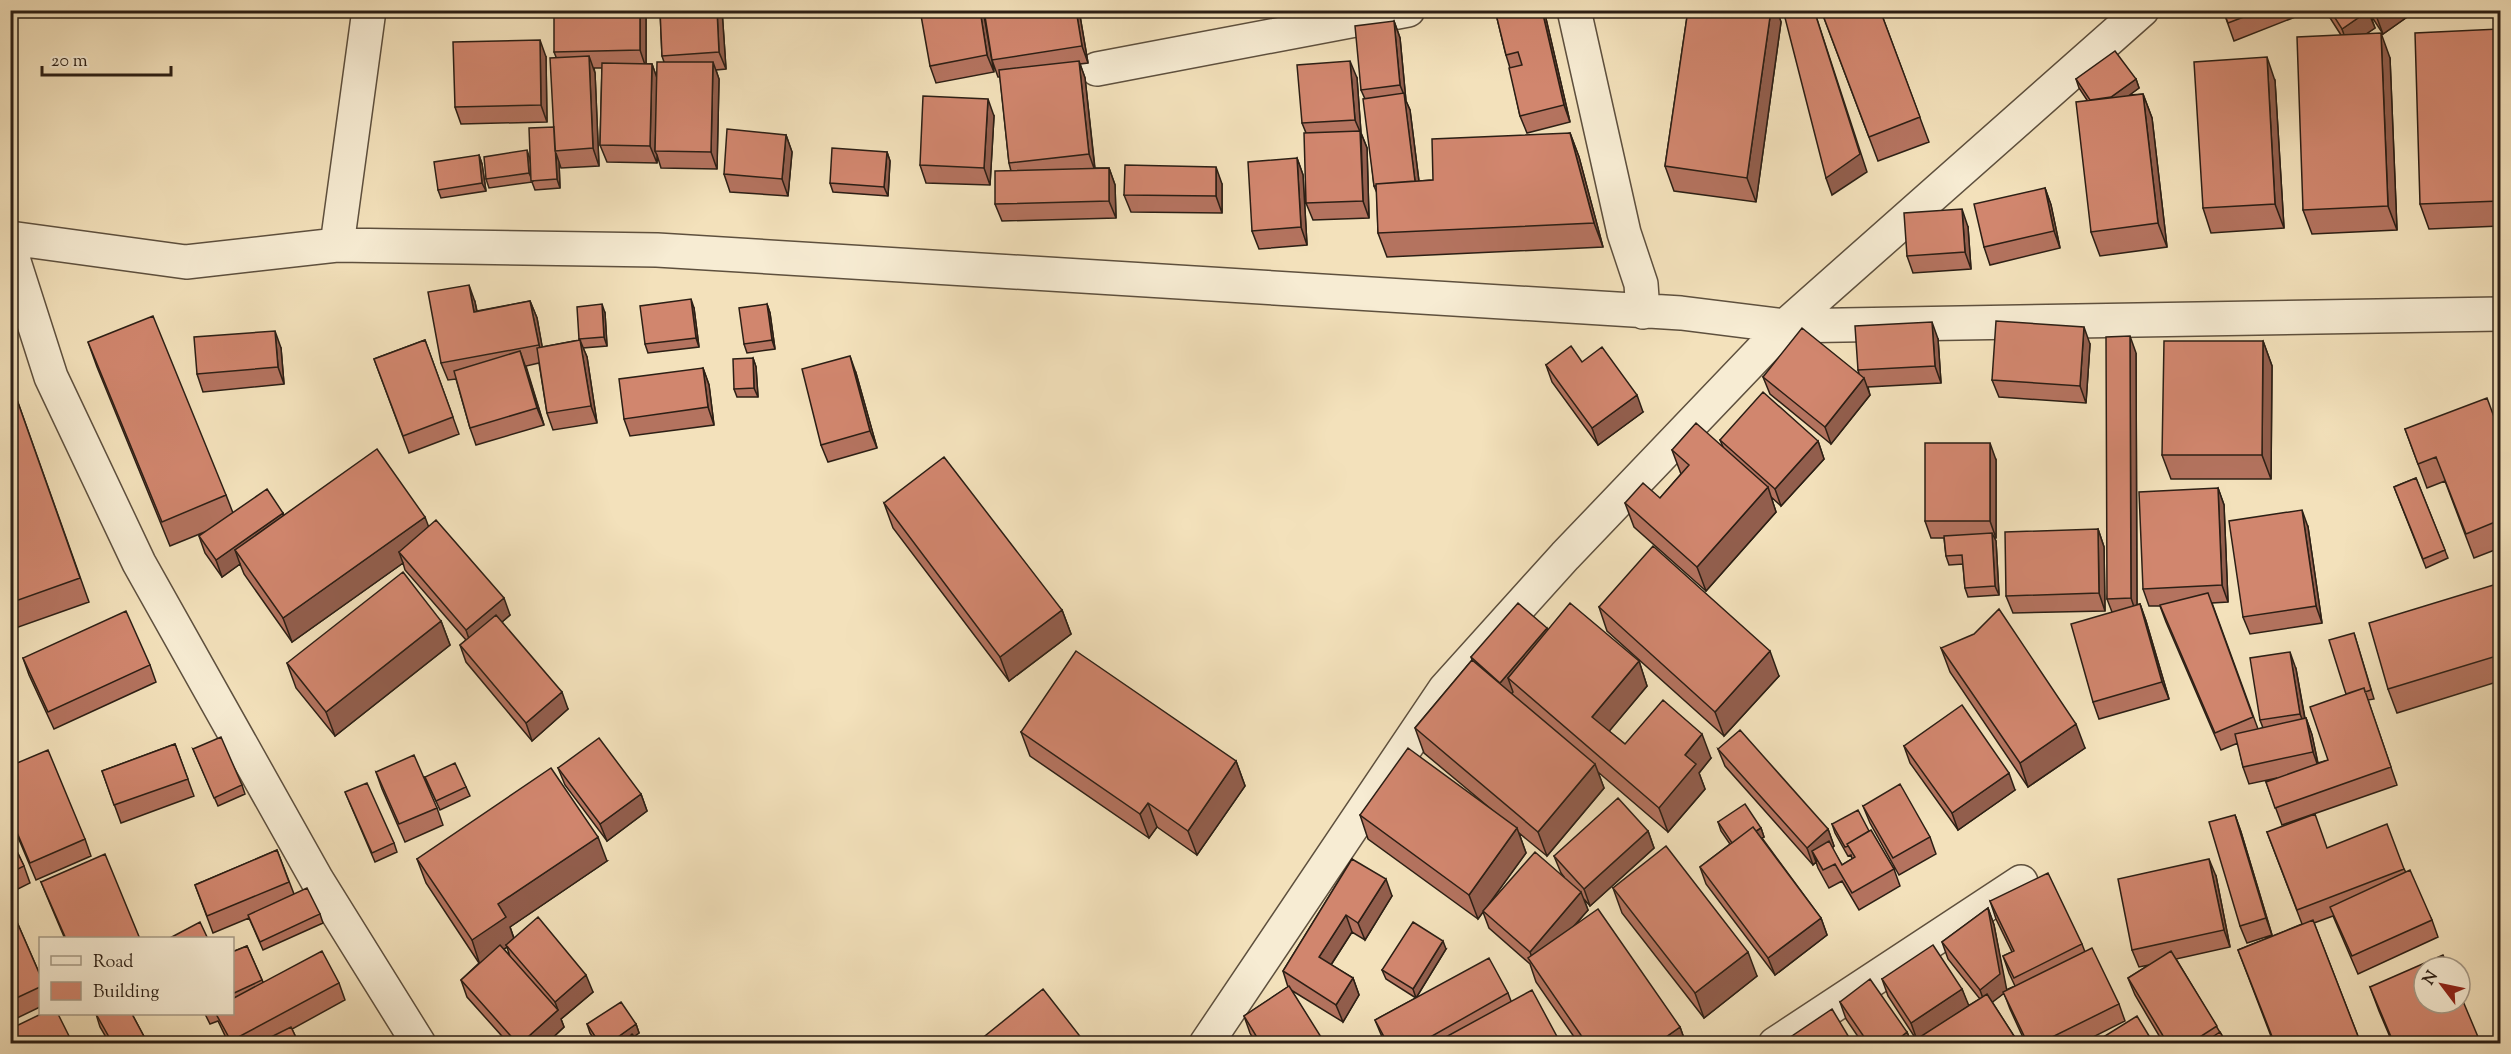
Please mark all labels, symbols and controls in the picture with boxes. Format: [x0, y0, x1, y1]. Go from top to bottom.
scale bar [42, 39, 171, 77]
text: 20 m [51, 49, 88, 75]
legend [39, 937, 234, 1015]
text: Road [93, 950, 133, 976]
north arrow [2412, 955, 2472, 1015]
text: N [2418, 967, 2445, 990]
text: Building [93, 980, 159, 1006]

